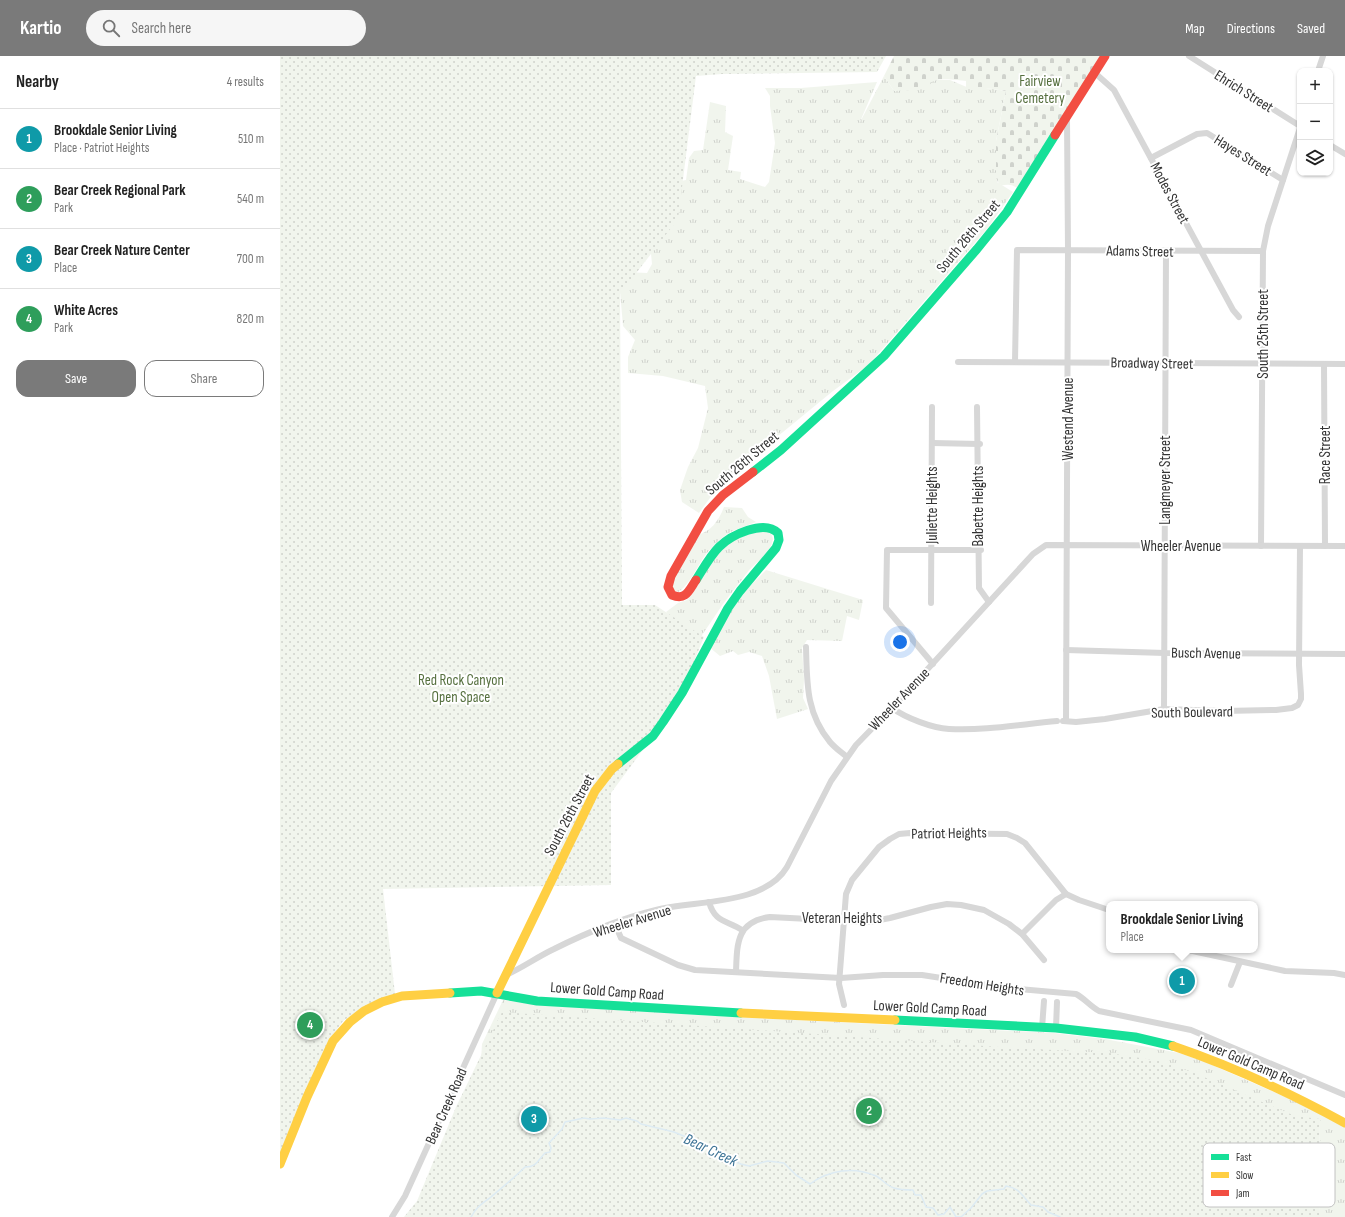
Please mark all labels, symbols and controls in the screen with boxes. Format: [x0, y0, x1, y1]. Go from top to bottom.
search box [86, 10, 366, 46]
text: Kartio [20, 17, 62, 40]
icon: search [100, 17, 122, 39]
text: Search here [132, 19, 191, 38]
text: Map [1185, 20, 1205, 37]
text: Directions [1227, 20, 1275, 37]
text: Saved [1297, 20, 1325, 37]
street label: Ehrich Street [1211, 66, 1277, 117]
map controls [1297, 68, 1333, 176]
button: + [1297, 68, 1333, 104]
text: Nearby [16, 72, 59, 92]
park label: Fairview Cemetery [1015, 72, 1065, 108]
text: 4 results [227, 74, 264, 90]
button: − [1297, 104, 1333, 140]
text: Brookdale Senior Living [54, 121, 177, 140]
street label: Hayes Street [1210, 130, 1275, 181]
text: 1 [26, 131, 32, 147]
text: 510 m [238, 131, 264, 147]
text: Place · Patriot Heights [54, 140, 150, 156]
button: layers [1297, 140, 1333, 176]
street label: Modes Street [1145, 159, 1194, 228]
text: Bear Creek Regional Park [54, 181, 186, 200]
text: 2 [26, 191, 32, 207]
text: 540 m [237, 191, 264, 207]
street label: South 26th Street [932, 195, 1005, 277]
text: Park [54, 200, 73, 216]
text: Bear Creek Nature Center [54, 241, 190, 260]
street label: Adams Street [1105, 241, 1174, 262]
text: 3 [26, 251, 32, 267]
text: 700 m [237, 251, 264, 267]
text: Place [54, 260, 77, 276]
street label: South 25th Street [1254, 289, 1273, 379]
text: White Acres [54, 301, 118, 320]
text: 4 [26, 311, 32, 327]
text: 820 m [237, 311, 264, 327]
text: Park [54, 320, 73, 336]
street label: Broadway Street [1110, 353, 1194, 374]
button: Save [16, 360, 136, 397]
button: Share [144, 360, 264, 397]
street label: Westend Avenue [1059, 377, 1078, 461]
street label: Race Street [1316, 425, 1335, 484]
street label: South 26th Street [702, 427, 783, 500]
street label: Langmeyer Street [1156, 435, 1175, 525]
street label: Juliette Heights [923, 466, 942, 545]
street label: Babette Heights [969, 466, 988, 546]
street label: Wheeler Avenue [1141, 537, 1221, 556]
your location [890, 632, 910, 652]
street label: Busch Avenue [1171, 643, 1241, 664]
street label: Wheeler Avenue [865, 664, 934, 735]
park label: Red Rock Canyon Open Space [418, 671, 504, 707]
street label: South Boulevard [1151, 702, 1233, 723]
street label: South 26th Street [540, 771, 599, 859]
street label: Patriot Heights [911, 823, 987, 844]
street label: Wheeler Avenue [591, 901, 673, 942]
popup [1106, 901, 1258, 953]
street label: Veteran Heights [802, 909, 882, 928]
text: Brookdale Senior Living [1121, 910, 1243, 929]
text: Place [1121, 929, 1144, 945]
pin: 1 [1169, 966, 1195, 996]
street label: Freedom Heights [938, 968, 1025, 1001]
street label: Lower Gold Camp Road [550, 978, 664, 1005]
street label: Lower Gold Camp Road [873, 996, 987, 1021]
pin: 4 [297, 1010, 323, 1040]
street label: Lower Gold Camp Road [1195, 1032, 1307, 1094]
street label: Bear Creek Road [421, 1065, 472, 1147]
pin: 2 [856, 1096, 882, 1126]
pin: 3 [521, 1104, 547, 1134]
water label: Bear Creek [681, 1130, 741, 1171]
legend [1203, 1143, 1335, 1207]
text: Fast [1236, 1151, 1252, 1164]
text: Slow [1236, 1169, 1253, 1182]
text: Jam [1235, 1187, 1250, 1200]

